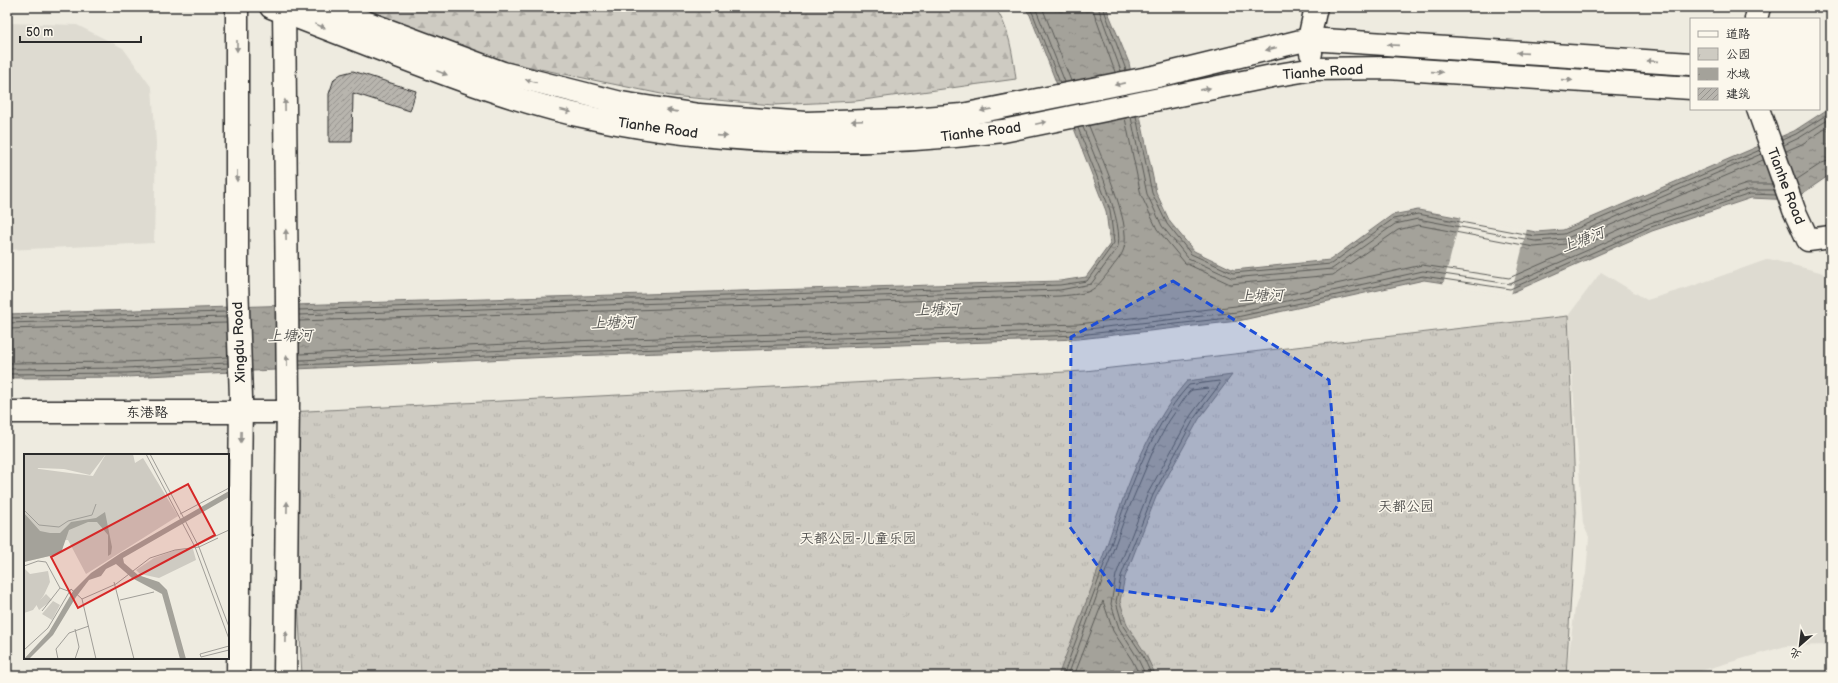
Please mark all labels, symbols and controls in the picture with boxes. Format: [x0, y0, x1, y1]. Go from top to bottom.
scale bar [20, 18, 141, 44]
legend [1690, 18, 1820, 110]
one-way arrow [315, 24, 327, 30]
text: 50 m [26, 25, 53, 40]
text: 道路 [1726, 27, 1750, 42]
one-way arrow [234, 40, 240, 53]
one-way arrow [1387, 41, 1399, 48]
one-way arrow [1265, 46, 1277, 52]
text: 公园 [1726, 47, 1750, 62]
one-way arrow [1515, 50, 1528, 56]
one-way arrow [1646, 58, 1658, 65]
street label: Tianhe Road [1282, 61, 1364, 83]
text: 水域 [1726, 67, 1750, 82]
one-way arrow [1431, 68, 1443, 75]
one-way arrow [436, 70, 448, 76]
one-way arrow [525, 77, 537, 83]
one-way arrow [1561, 77, 1573, 84]
one-way arrow [1114, 81, 1126, 87]
one-way arrow [1199, 86, 1211, 92]
text: 建筑 [1726, 87, 1750, 102]
one-way arrow [282, 98, 288, 111]
one-way arrow [666, 108, 678, 114]
one-way arrow [980, 108, 992, 114]
one-way arrow [560, 109, 572, 115]
street label: Tianhe Road [617, 114, 699, 142]
one-way arrow [850, 118, 863, 124]
street label: Tianhe Road [940, 119, 1022, 145]
one-way arrow [1035, 120, 1047, 126]
one-way arrow [716, 133, 728, 140]
street label: Tianhe Road [1764, 145, 1808, 227]
one-way arrow [234, 170, 240, 183]
water label: 上塘河 [1559, 222, 1610, 257]
one-way arrow [283, 228, 289, 241]
water label: 上塘河 [1238, 286, 1287, 306]
water label: 上塘河 [914, 300, 963, 320]
street label: Xingdu Road [229, 301, 249, 384]
water label: 上塘河 [590, 313, 639, 333]
water label: 上塘河 [267, 326, 316, 346]
one-way arrow [284, 354, 290, 367]
street label: 东港路 [126, 404, 168, 421]
one-way arrow [238, 431, 244, 444]
inset map [24, 454, 229, 659]
park label: 天都公园 [1378, 498, 1434, 515]
one-way arrow [284, 500, 290, 513]
park label: 天都公园-儿童乐园 [799, 530, 917, 547]
north arrow [1780, 625, 1820, 665]
one-way arrow [283, 630, 289, 643]
text: 北 [1788, 645, 1803, 662]

